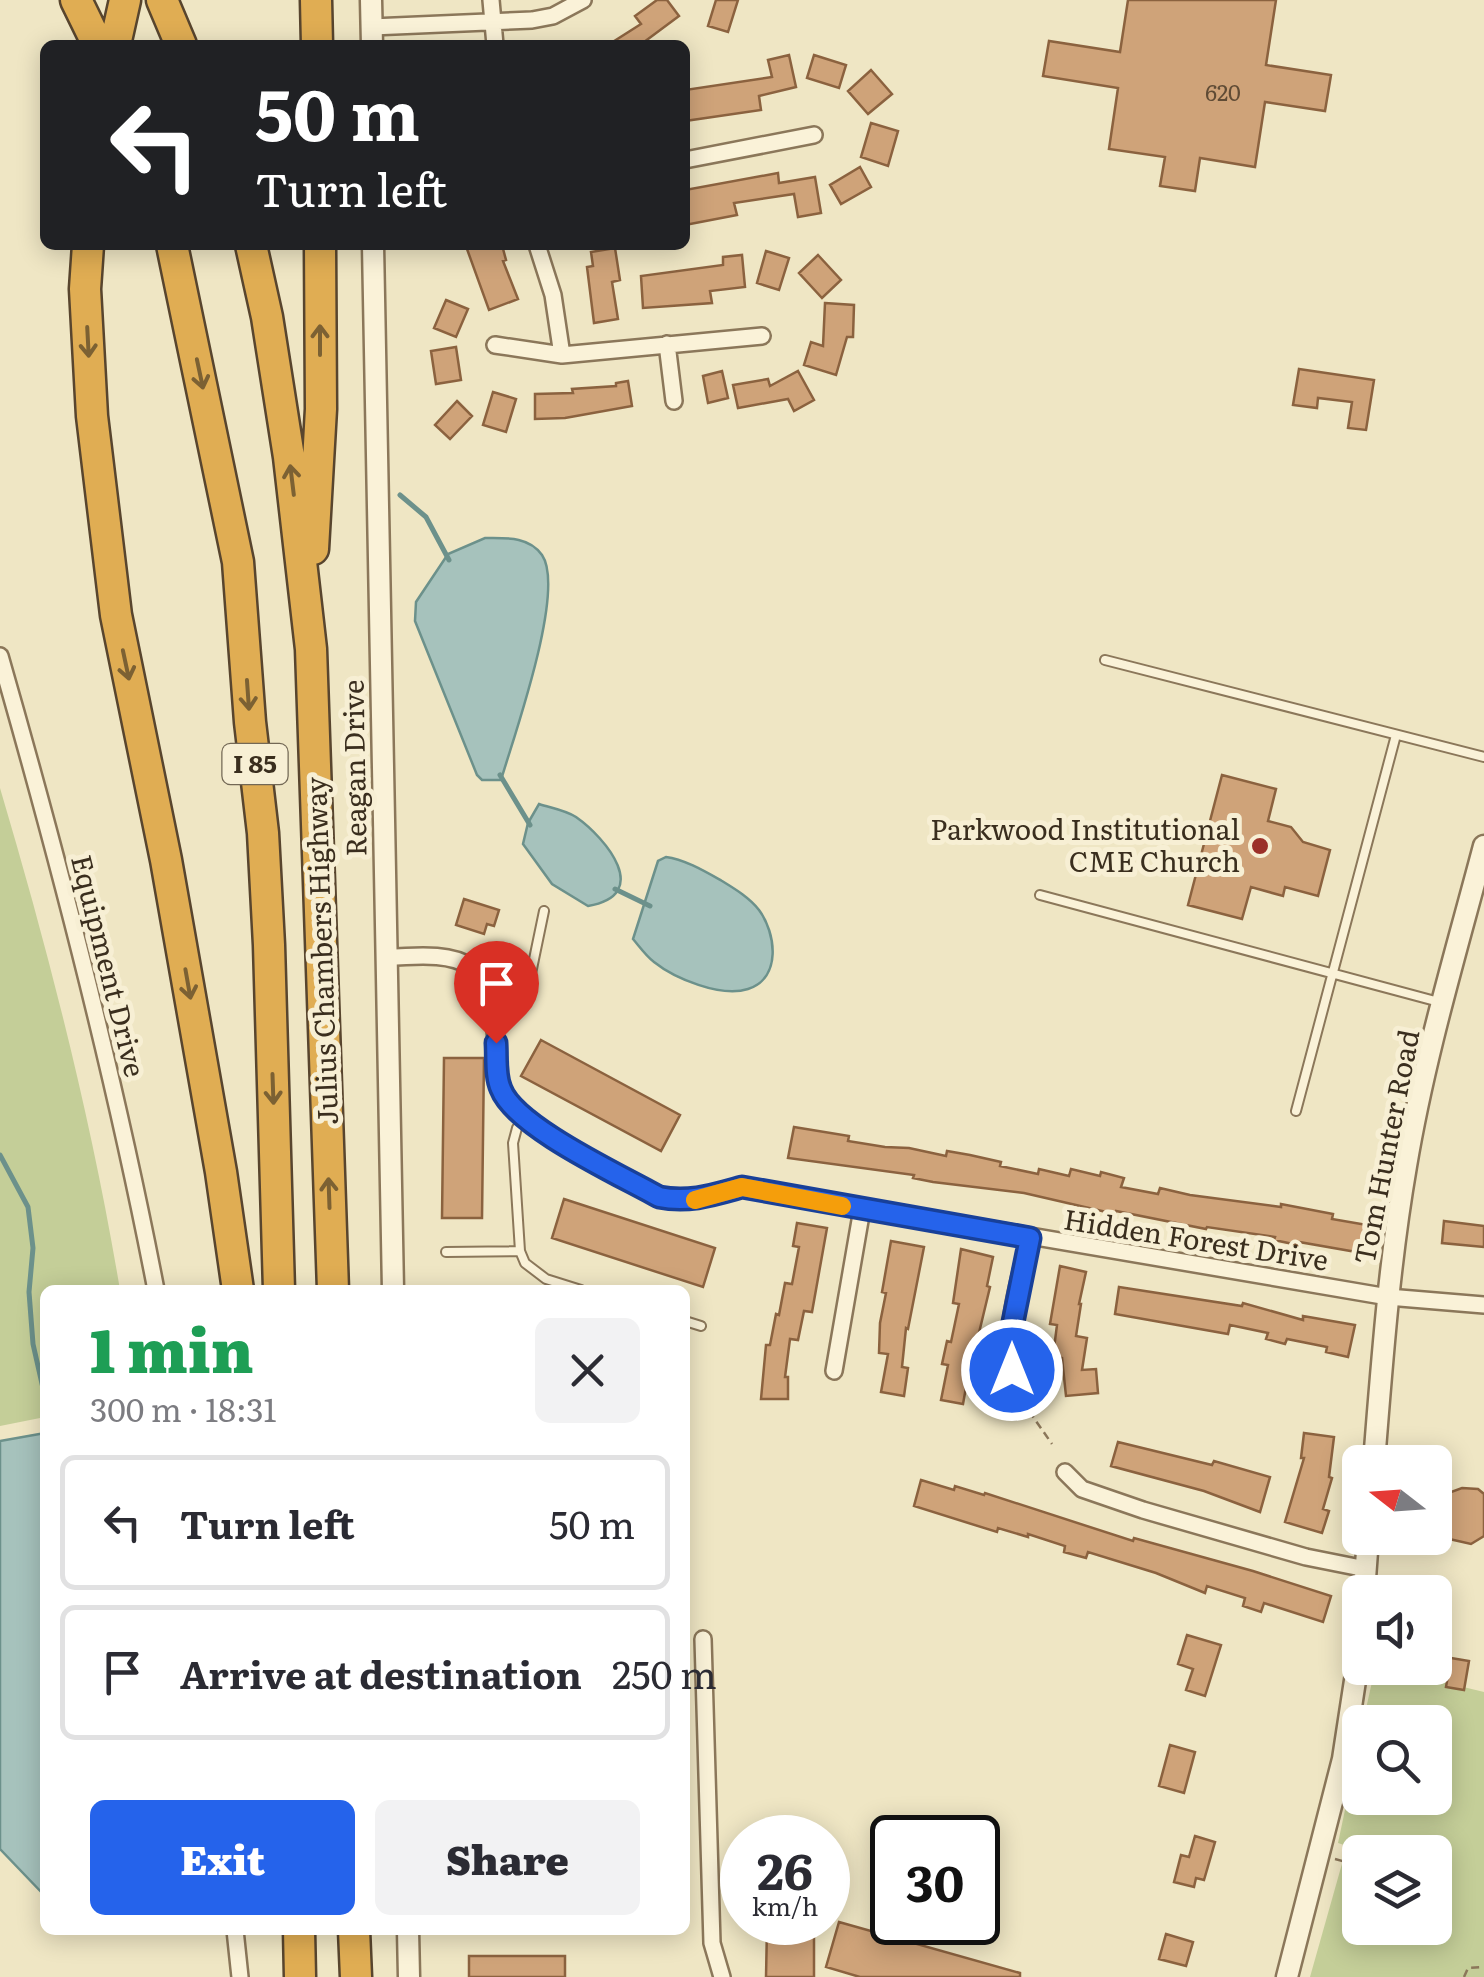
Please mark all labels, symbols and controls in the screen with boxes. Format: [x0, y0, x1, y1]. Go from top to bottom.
text: 50 m [255, 59, 420, 163]
house number: 620 [1205, 75, 1241, 108]
icon: left [90, 80, 220, 210]
text: Turn left [255, 154, 447, 221]
one-way arrow [311, 324, 330, 356]
one-way arrow [79, 326, 98, 358]
one-way arrow [192, 358, 210, 390]
one-way arrow [282, 465, 301, 497]
one-way arrow [118, 648, 137, 680]
one-way arrow [239, 679, 258, 711]
street label: Reagan Drive [330, 679, 376, 857]
road number: I 85 [222, 744, 288, 784]
street label: Julius Chambers Highway [293, 776, 347, 1126]
place label: Parkwood Institutional CME Church [930, 807, 1240, 881]
marker: Parkwood Institutional CME Church [1249, 835, 1271, 857]
street label: Equipment Drive [62, 850, 158, 1081]
pin [454, 941, 539, 1044]
icon: arrive [469, 956, 524, 1011]
one-way arrow [179, 967, 198, 1000]
street label: Tom Hunter Road [1342, 1026, 1428, 1268]
one-way arrow [264, 1073, 283, 1105]
one-way arrow [320, 1177, 339, 1209]
street label: Hidden Forest Drive [1061, 1196, 1331, 1280]
text: 1 min [90, 1302, 254, 1391]
button: close [535, 1318, 640, 1423]
position arrow [960, 1318, 1064, 1422]
text: 300 m · 18:31 [90, 1384, 277, 1432]
north arrow [1342, 1445, 1452, 1555]
map controls [1342, 1445, 1452, 1945]
text: Turn left [180, 1494, 355, 1551]
text: 50 m [549, 1494, 635, 1551]
icon: left [95, 1495, 150, 1550]
button: sound [1342, 1575, 1452, 1685]
text: Arrive at destination [180, 1644, 582, 1701]
text: 250 m [612, 1644, 717, 1701]
icon: arrive [95, 1645, 150, 1700]
button: search [1342, 1705, 1452, 1815]
button: Exit [90, 1800, 355, 1915]
button: Share [375, 1800, 640, 1915]
speed limit sign: 30 [870, 1815, 1000, 1945]
text: 26 [757, 1831, 813, 1905]
button: layers [1342, 1835, 1452, 1945]
text: km/h [752, 1887, 818, 1924]

